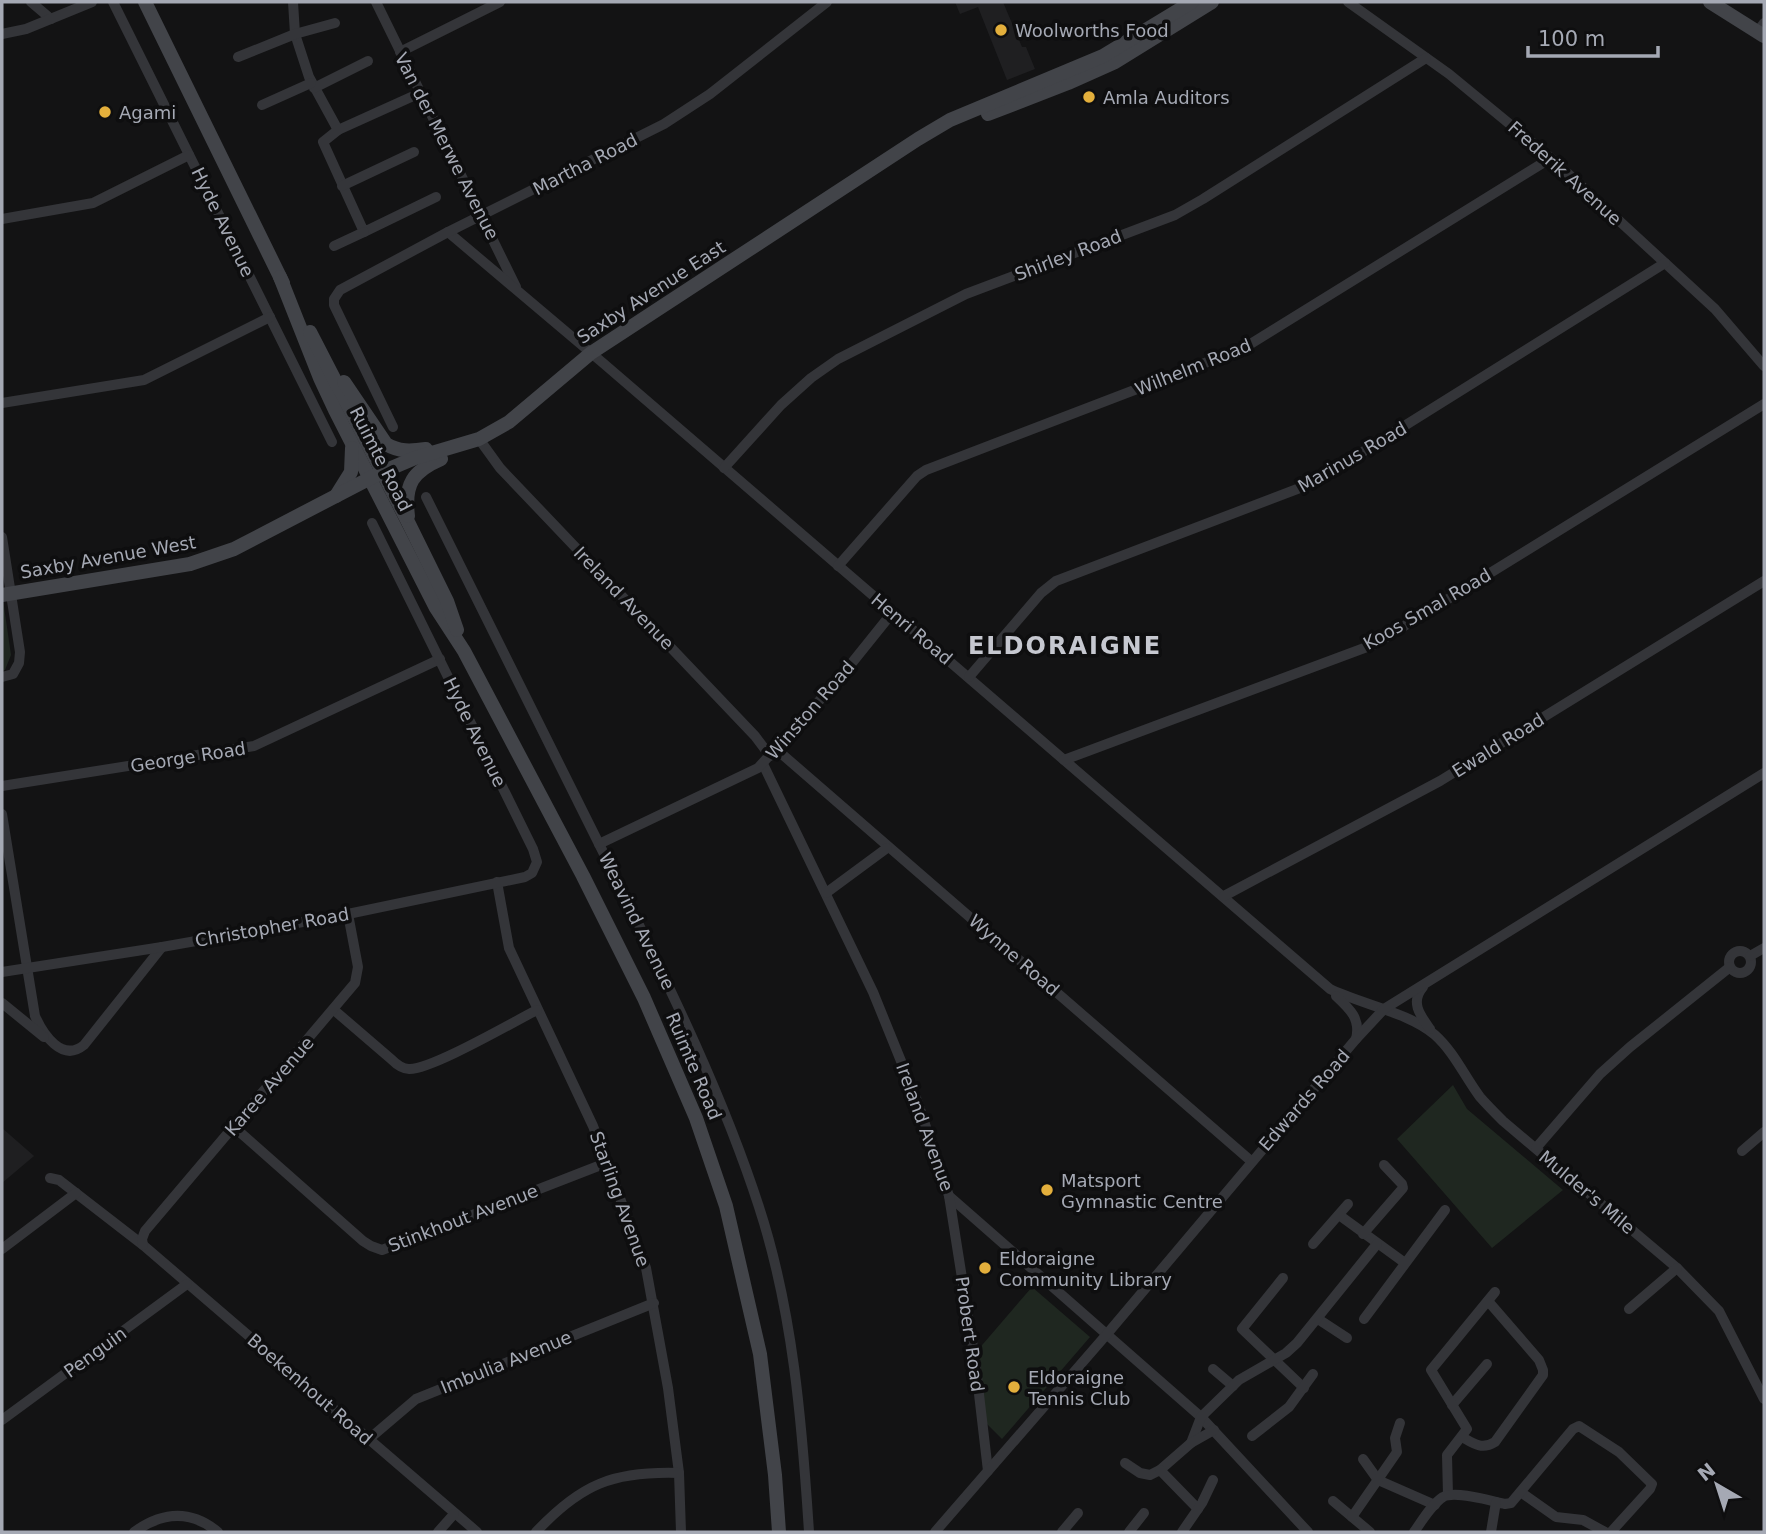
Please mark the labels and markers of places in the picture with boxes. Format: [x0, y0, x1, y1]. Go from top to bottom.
place label: Woolworths Food [1015, 20, 1169, 41]
marker: Woolworths Food [993, 22, 1009, 38]
place label: Amla Auditors [1103, 87, 1230, 108]
marker: Amla Auditors [1081, 89, 1097, 105]
place label: Agami [119, 102, 176, 123]
marker: Agami [97, 104, 113, 120]
place label: Matsport Gymnastic Centre [1061, 1170, 1223, 1212]
marker: Matsport Gymnastic Centre [1039, 1182, 1055, 1198]
place label: Eldoraigne Community Library [999, 1248, 1172, 1290]
marker: Eldoraigne Community Library [977, 1260, 993, 1276]
place label: Eldoraigne Tennis Club [1027, 1367, 1130, 1409]
marker: Eldoraigne Tennis Club [1006, 1379, 1022, 1395]

